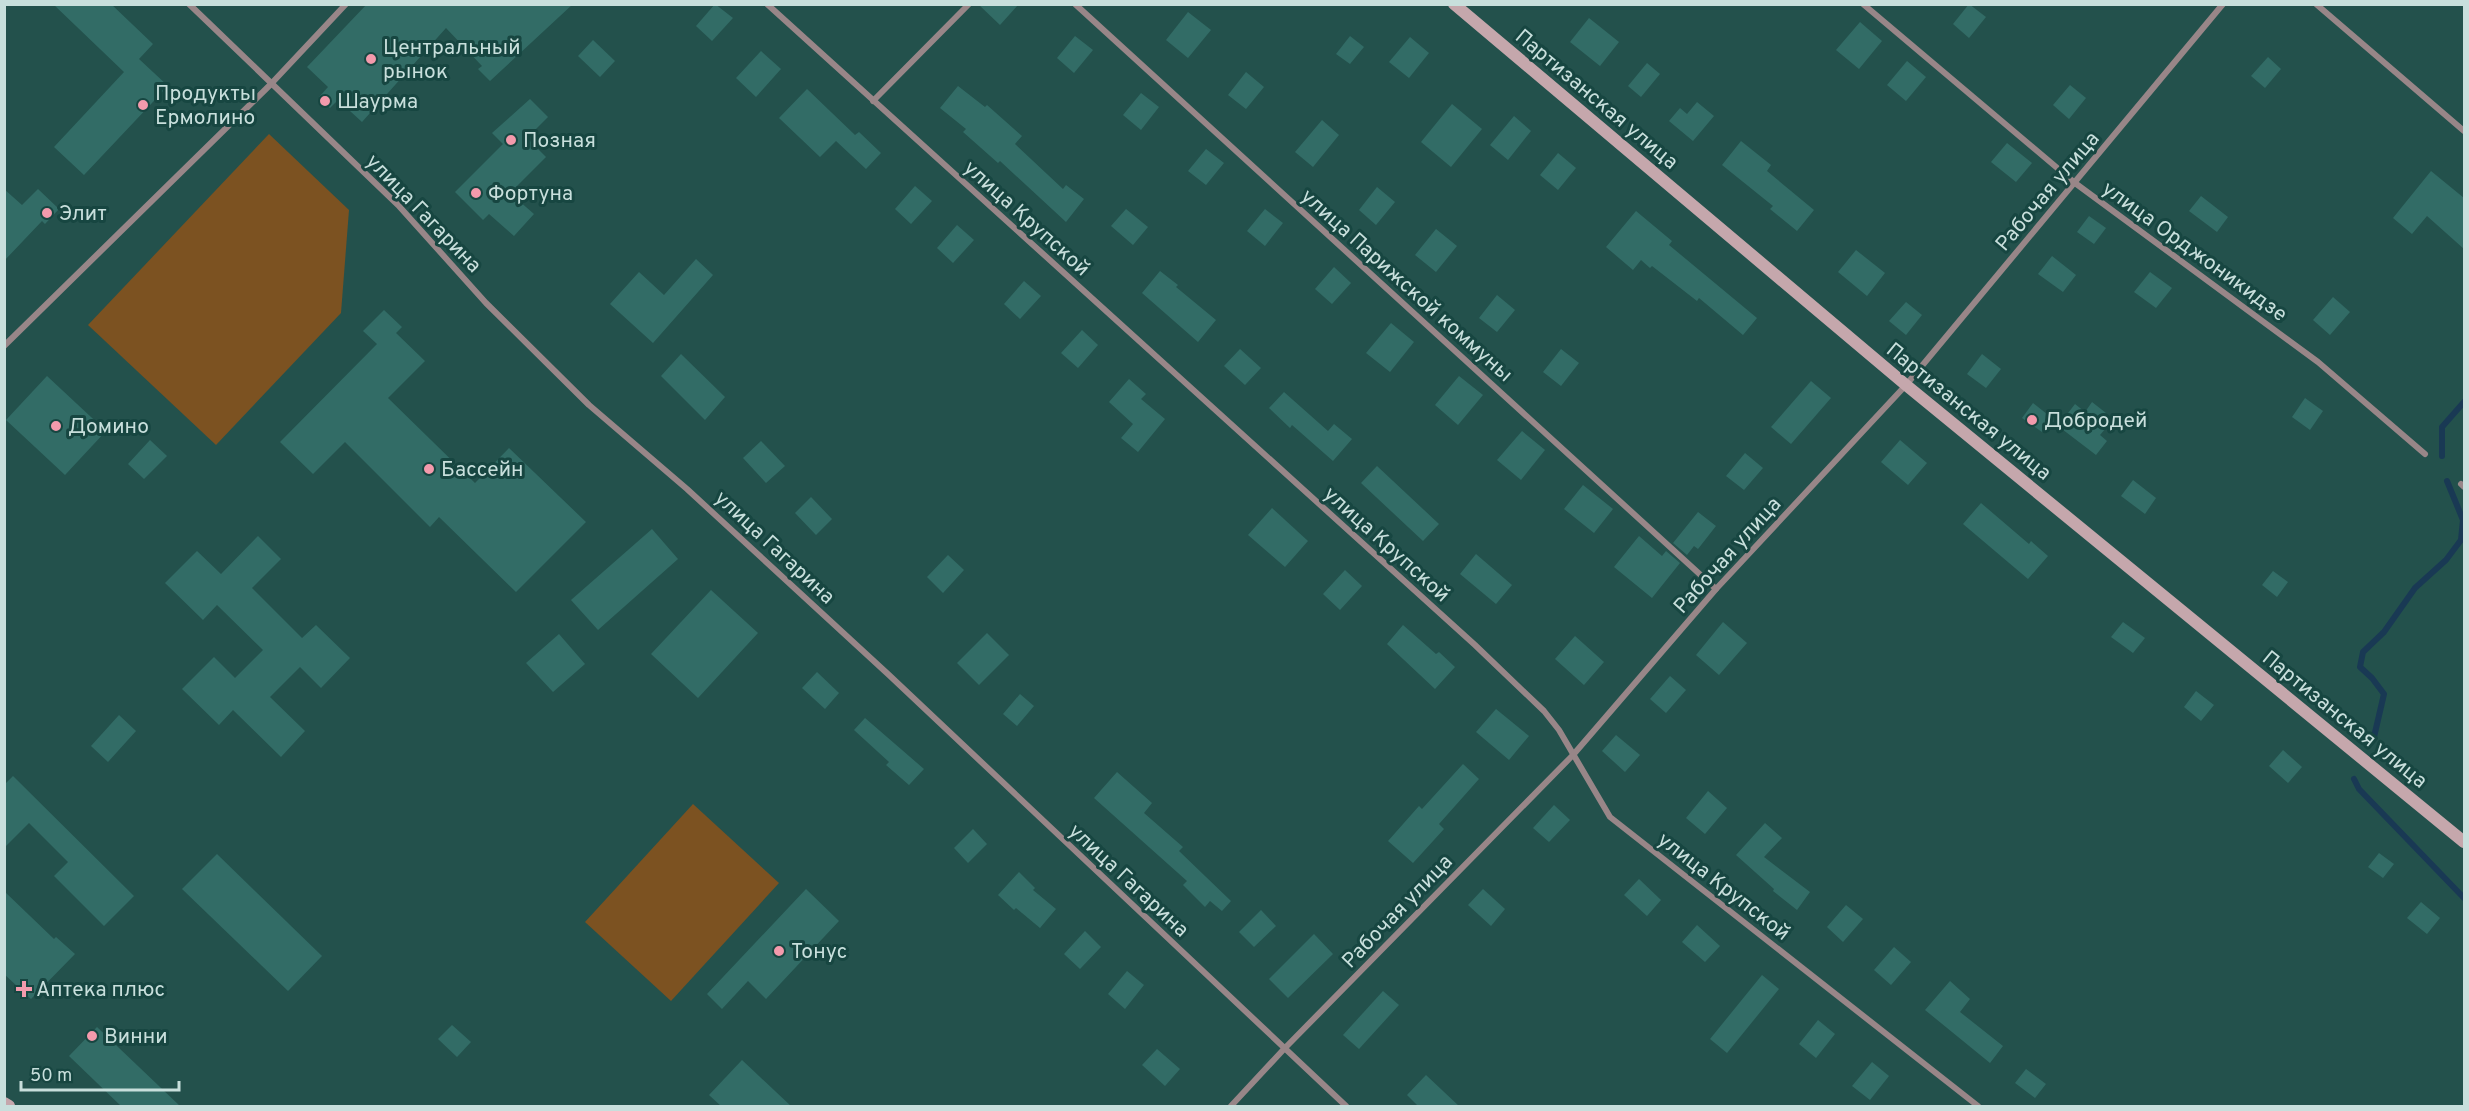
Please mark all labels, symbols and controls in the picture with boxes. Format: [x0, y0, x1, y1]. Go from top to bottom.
street label: Партизанская улица [1509, 24, 1683, 176]
place label: Центральный рынок [383, 35, 521, 86]
marker: Центральный рынок [364, 52, 378, 66]
place label: Продукты Ермолино [155, 81, 256, 132]
place label: Шаурма [337, 89, 418, 116]
marker: Шаурма [318, 94, 332, 108]
marker: Продукты Ермолино [136, 98, 150, 112]
street label: Рабочая улица [1990, 127, 2106, 257]
place label: Позная [523, 128, 596, 155]
marker: Позная [504, 133, 518, 147]
street label: улица Гагарина [359, 149, 487, 279]
street label: улица Крупской [957, 155, 1095, 283]
street label: улица Орджоникидзе [2096, 176, 2292, 329]
place label: Фортуна [488, 181, 573, 208]
street label: улица Парижской коммуны [1294, 184, 1518, 389]
marker: Фортуна [469, 186, 483, 200]
place label: Элит [59, 201, 107, 228]
marker: Элит [40, 206, 54, 220]
street label: Партизанская улица [1880, 337, 2056, 487]
place label: Добродей [2044, 408, 2147, 435]
marker: Добродей [2025, 413, 2039, 427]
place label: Домино [68, 414, 149, 441]
marker: Домино [49, 419, 63, 433]
place label: Бассейн [441, 457, 524, 484]
marker: Бассейн [422, 462, 436, 476]
street label: улица Крупской [1317, 481, 1455, 609]
street label: улица Гагарина [708, 485, 840, 611]
street label: Рабочая улица [1668, 492, 1788, 620]
street label: Партизанская улица [2256, 645, 2432, 795]
street label: улица Гагарина [1062, 818, 1194, 944]
street label: улица Крупской [1651, 827, 1795, 947]
street label: Рабочая улица [1337, 849, 1459, 975]
place label: Тонус [791, 939, 847, 966]
marker: Тонус [772, 944, 786, 958]
place label: Аптека плюс [36, 977, 165, 1004]
marker: Аптека плюс [17, 982, 31, 996]
place label: Винни [104, 1024, 168, 1051]
marker: Винни [85, 1029, 99, 1043]
scale bar [21, 1054, 178, 1092]
text: 50 m [30, 1065, 72, 1088]

